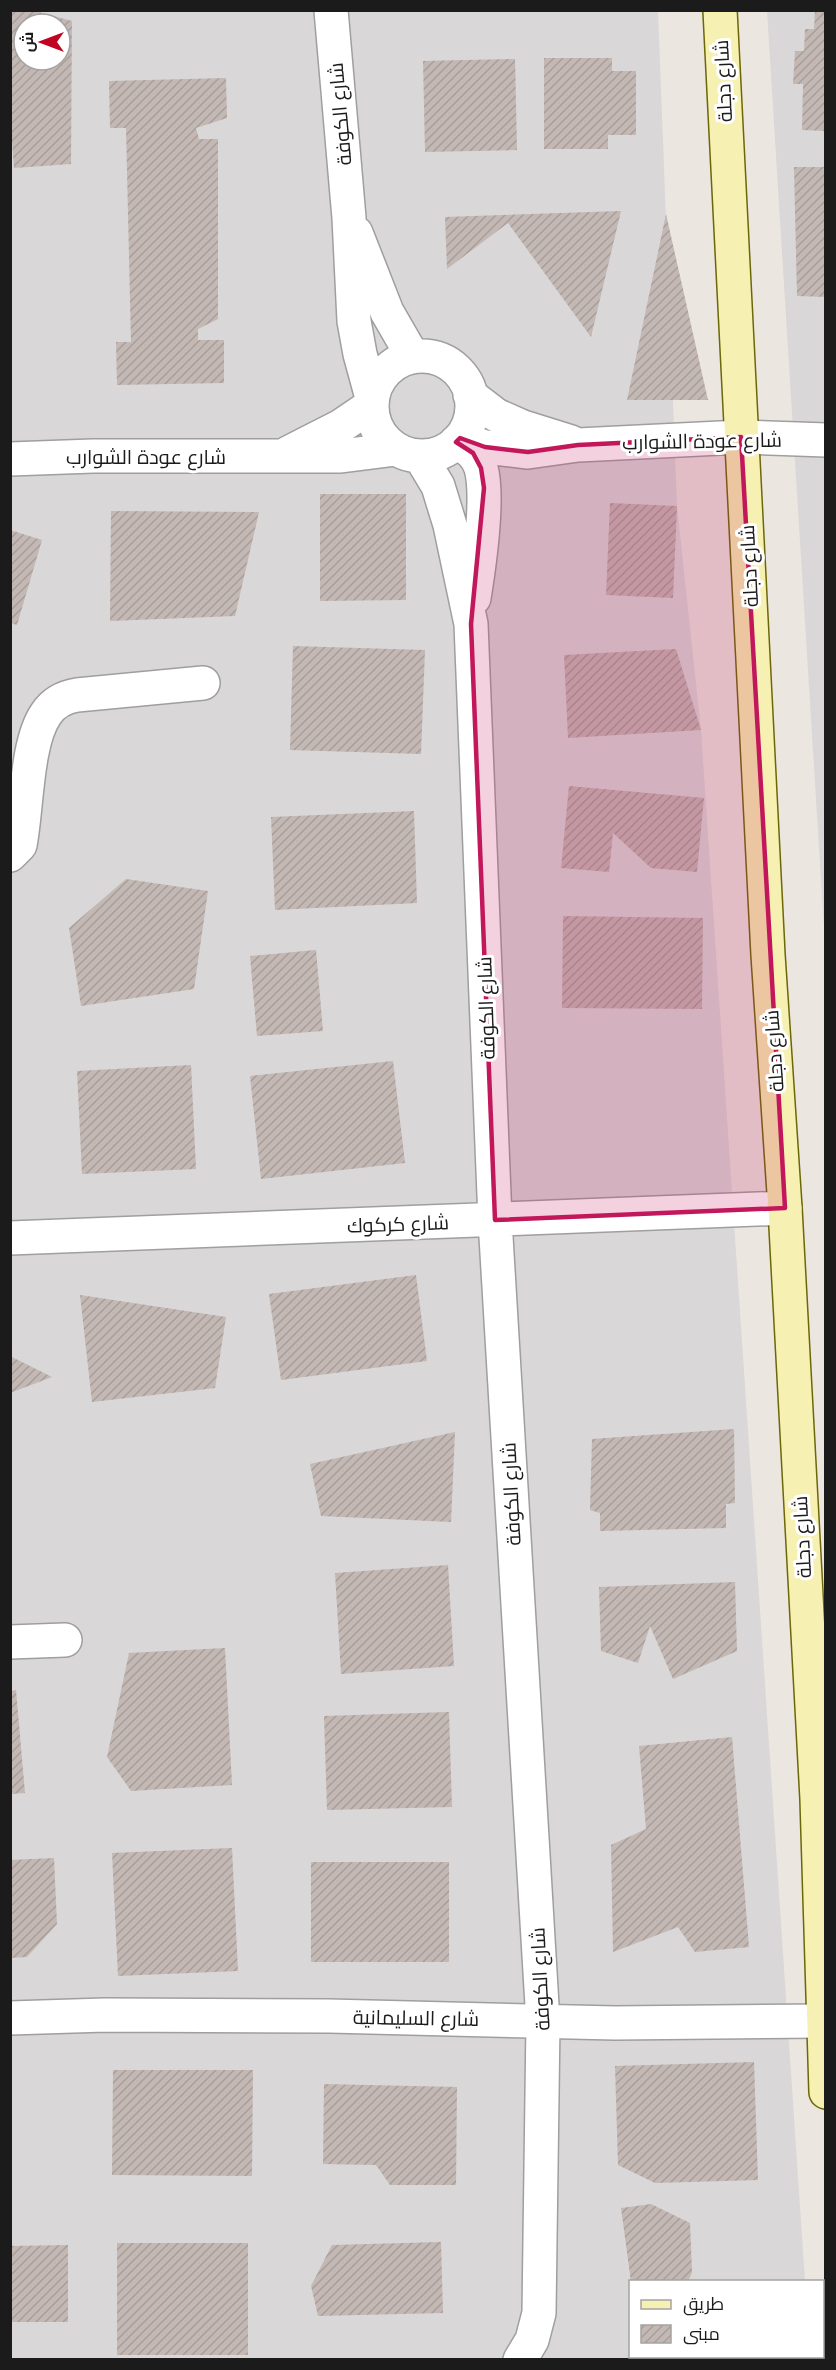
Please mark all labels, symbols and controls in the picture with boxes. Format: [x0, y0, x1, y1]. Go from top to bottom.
north arrow [12, 12, 72, 72]
text: ش [16, 32, 38, 52]
street label: شارع دجلة [707, 39, 739, 123]
street label: شارع الكوفة [322, 61, 358, 167]
street label: شارع عودة الشوارب [622, 426, 782, 456]
street label: شارع عودة الشوارب [66, 443, 226, 471]
street label: شارع دجلة [733, 524, 765, 608]
street label: شارع الكوفة [470, 956, 502, 1060]
street label: شارع دجلة [757, 1009, 791, 1093]
street label: شارع كركوك [346, 1208, 450, 1240]
street label: شارع الكوفة [494, 1442, 528, 1546]
street label: شارع دجلة [786, 1495, 818, 1579]
street label: شارع الكوفة [523, 1927, 557, 2031]
street label: شارع السليمانية [353, 2003, 479, 2033]
legend [629, 2280, 824, 2358]
text: طريق [683, 2291, 724, 2316]
text: مبنى [683, 2321, 720, 2345]

